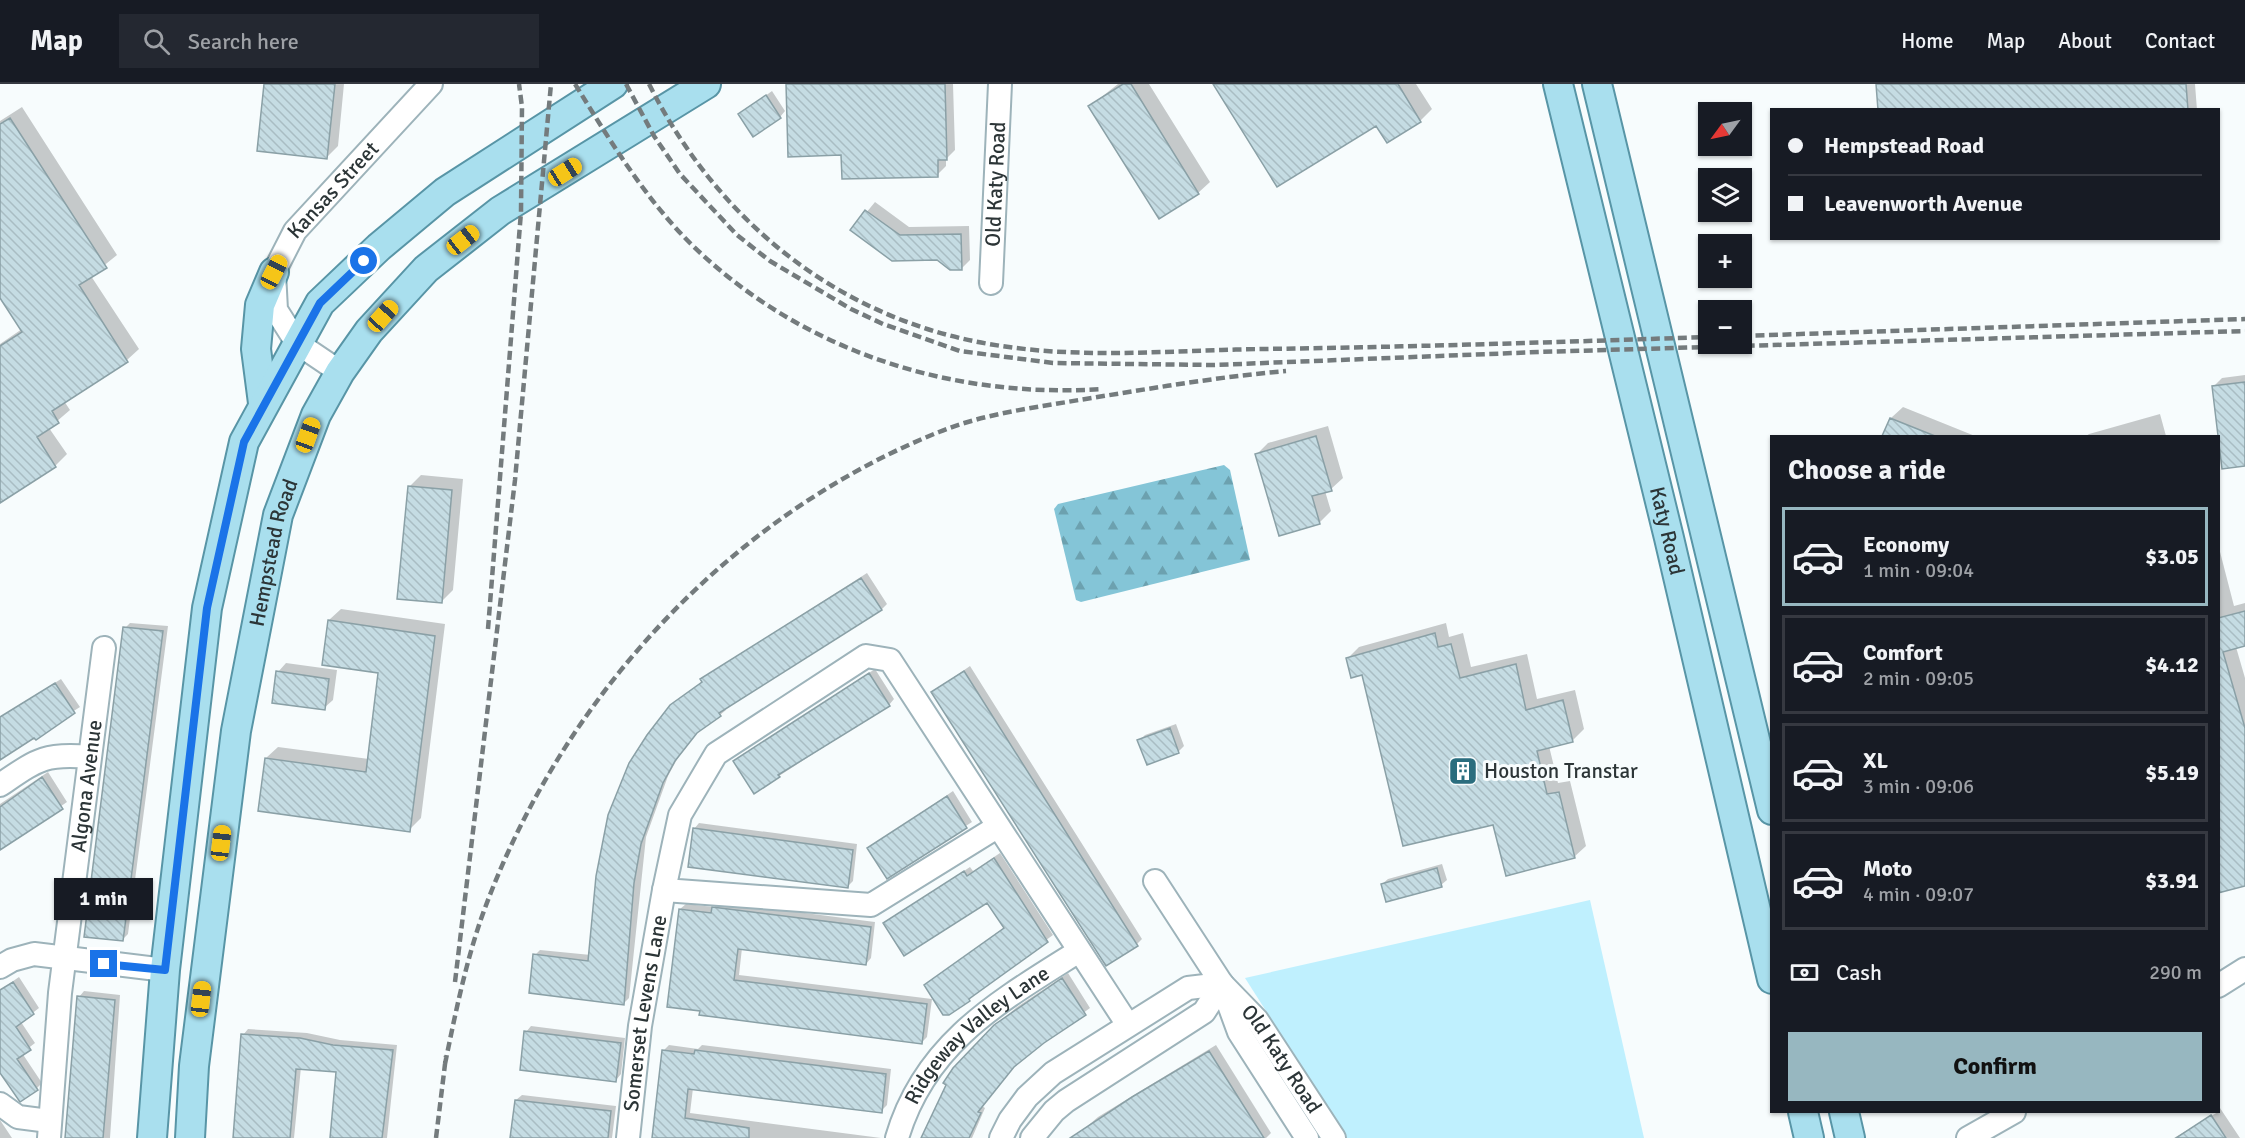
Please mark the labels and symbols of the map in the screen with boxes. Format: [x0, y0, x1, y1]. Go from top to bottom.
north arrow [1698, 102, 1752, 156]
street label: Old Katy Road [980, 121, 1011, 247]
street label: Kansas Street [282, 136, 384, 244]
car [545, 155, 585, 189]
car [443, 222, 483, 258]
route start [350, 247, 377, 274]
car [258, 252, 290, 292]
car [364, 297, 402, 335]
car [293, 415, 323, 455]
street label: Hempstead Road [244, 475, 304, 629]
street label: Katy Road [1644, 484, 1690, 578]
street label: Algona Avenue [65, 718, 108, 854]
building icon: Houston Transtar [1447, 755, 1479, 787]
place label: Houston Transtar [1484, 758, 1638, 784]
car [210, 824, 232, 862]
callout: 1 min [54, 877, 154, 919]
street label: Somerset Levens Lane [618, 913, 672, 1113]
route end [90, 950, 117, 977]
street label: Ridgeway Valley Lane [899, 960, 1054, 1109]
car [190, 980, 212, 1018]
street label: Old Katy Road [1236, 999, 1327, 1118]

